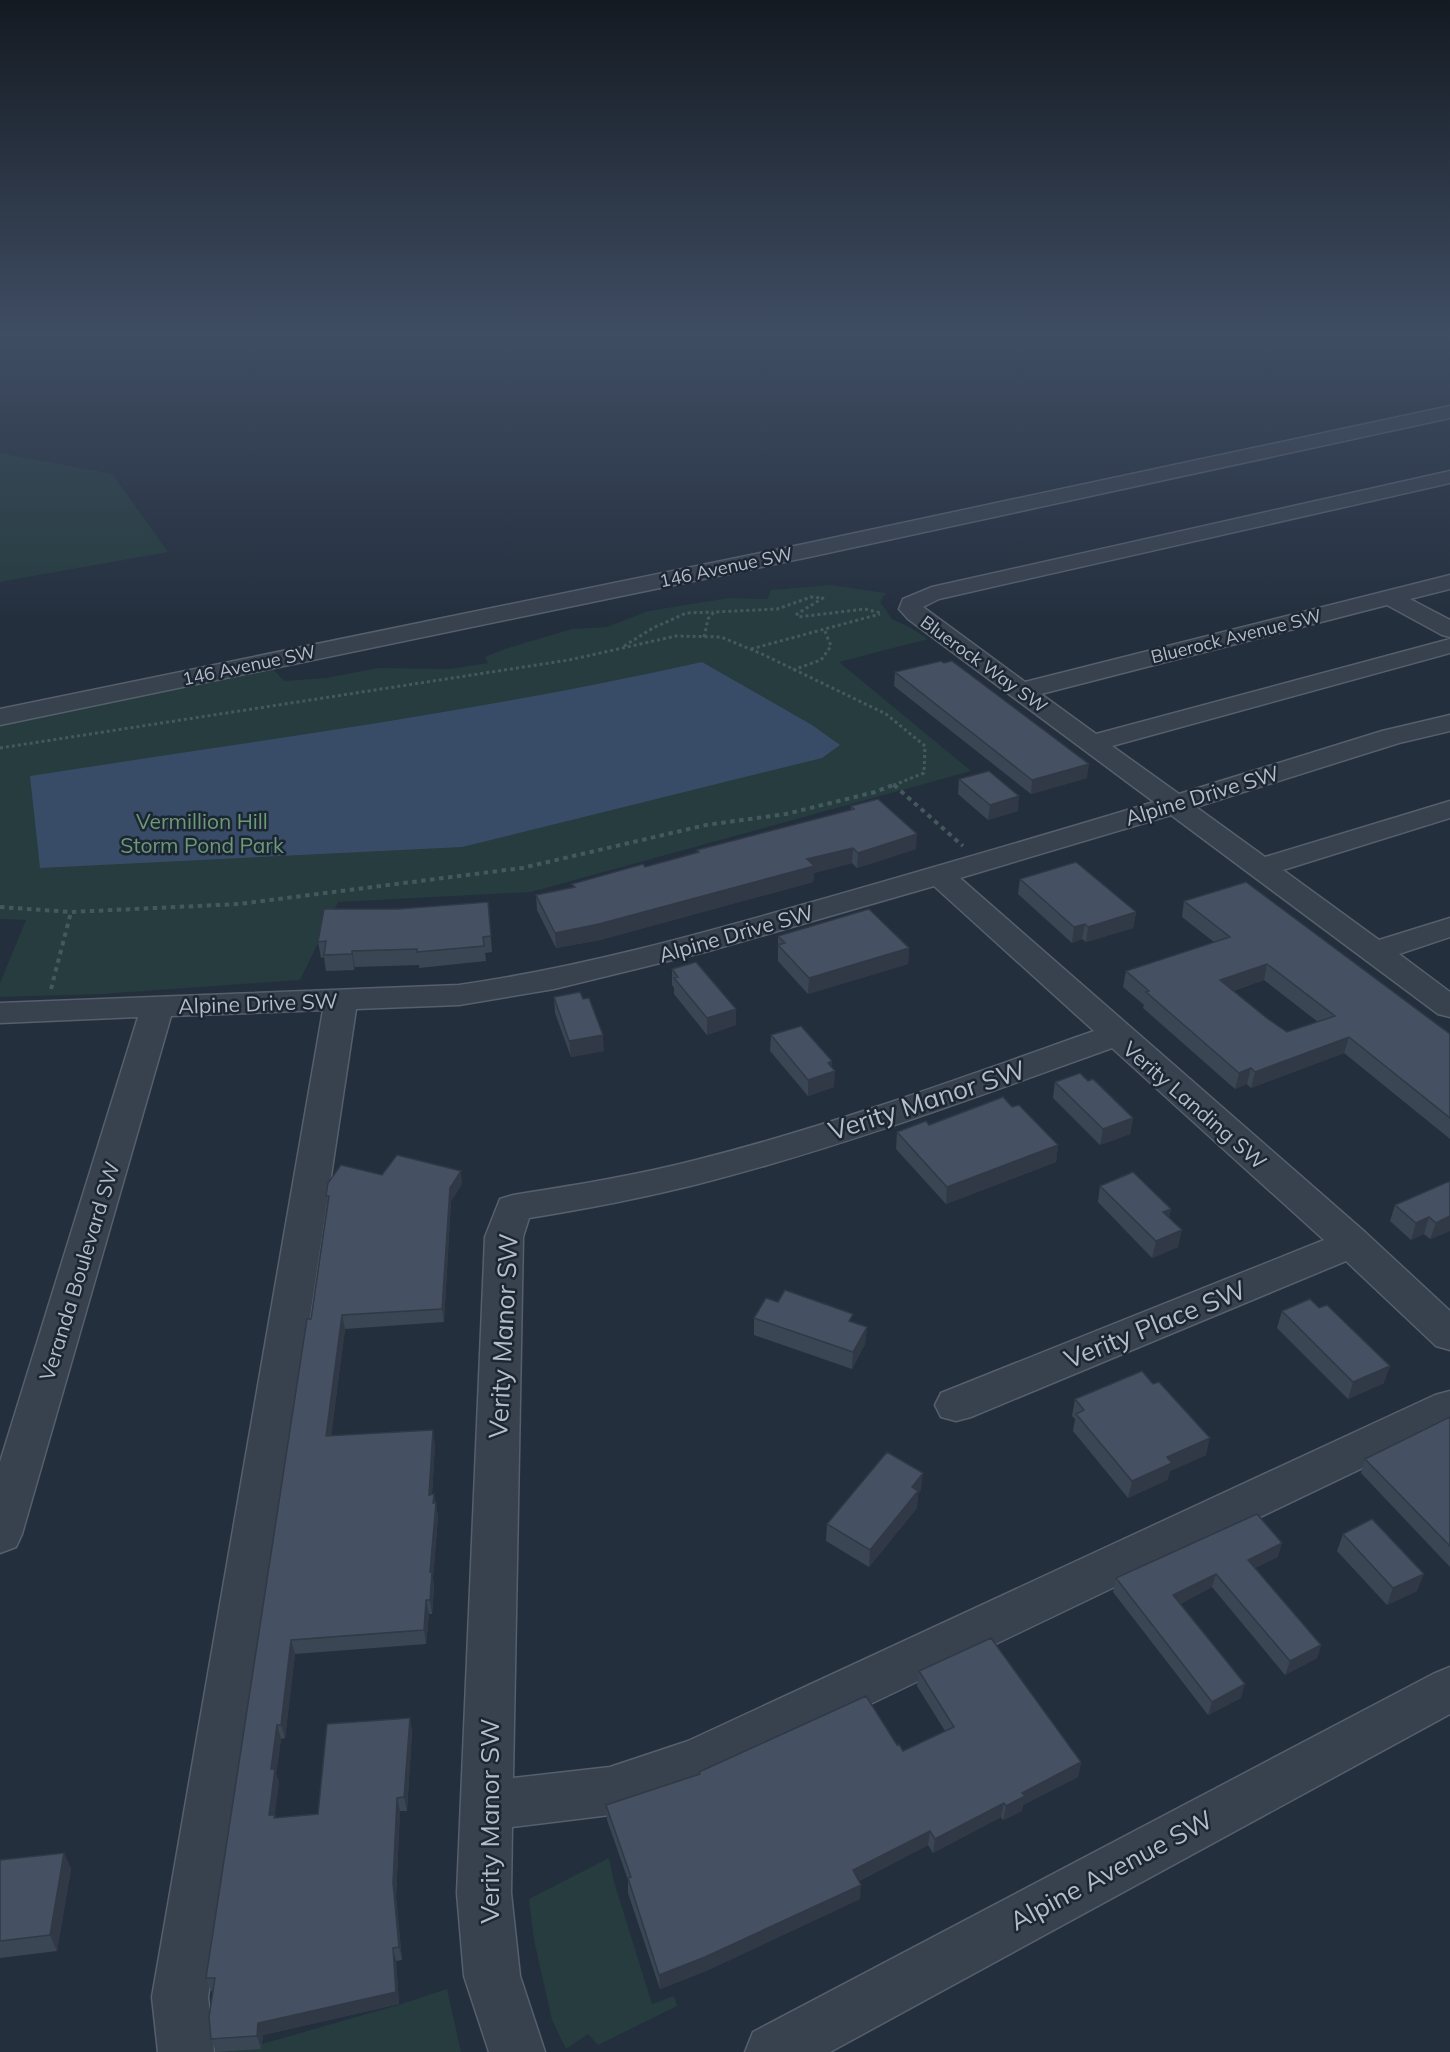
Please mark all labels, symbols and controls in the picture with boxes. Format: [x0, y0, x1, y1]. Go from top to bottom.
street label: 146 Avenue SW [657, 542, 795, 592]
street label: Bluerock Avenue SW [1148, 604, 1324, 668]
street label: Bluerock Way SW [916, 610, 1052, 718]
street label: 146 Avenue SW [180, 640, 318, 690]
street label: Alpine Drive SW [1122, 759, 1282, 831]
park label: Vermillion Hill Storm Pond Park [120, 808, 284, 858]
street label: Alpine Drive SW [656, 898, 816, 968]
street label: Alpine Drive SW [178, 987, 338, 1019]
street label: Verity Landing SW [1118, 1035, 1272, 1175]
street label: Verity Manor SW [824, 1053, 1030, 1147]
street label: Veranda Boulevard SW [33, 1158, 125, 1384]
street label: Verity Manor SW [481, 1233, 525, 1439]
street label: Verity Place SW [1059, 1272, 1251, 1376]
street label: Verity Manor SW [473, 1718, 506, 1924]
street label: Alpine Avenue SW [1004, 1802, 1218, 1937]

